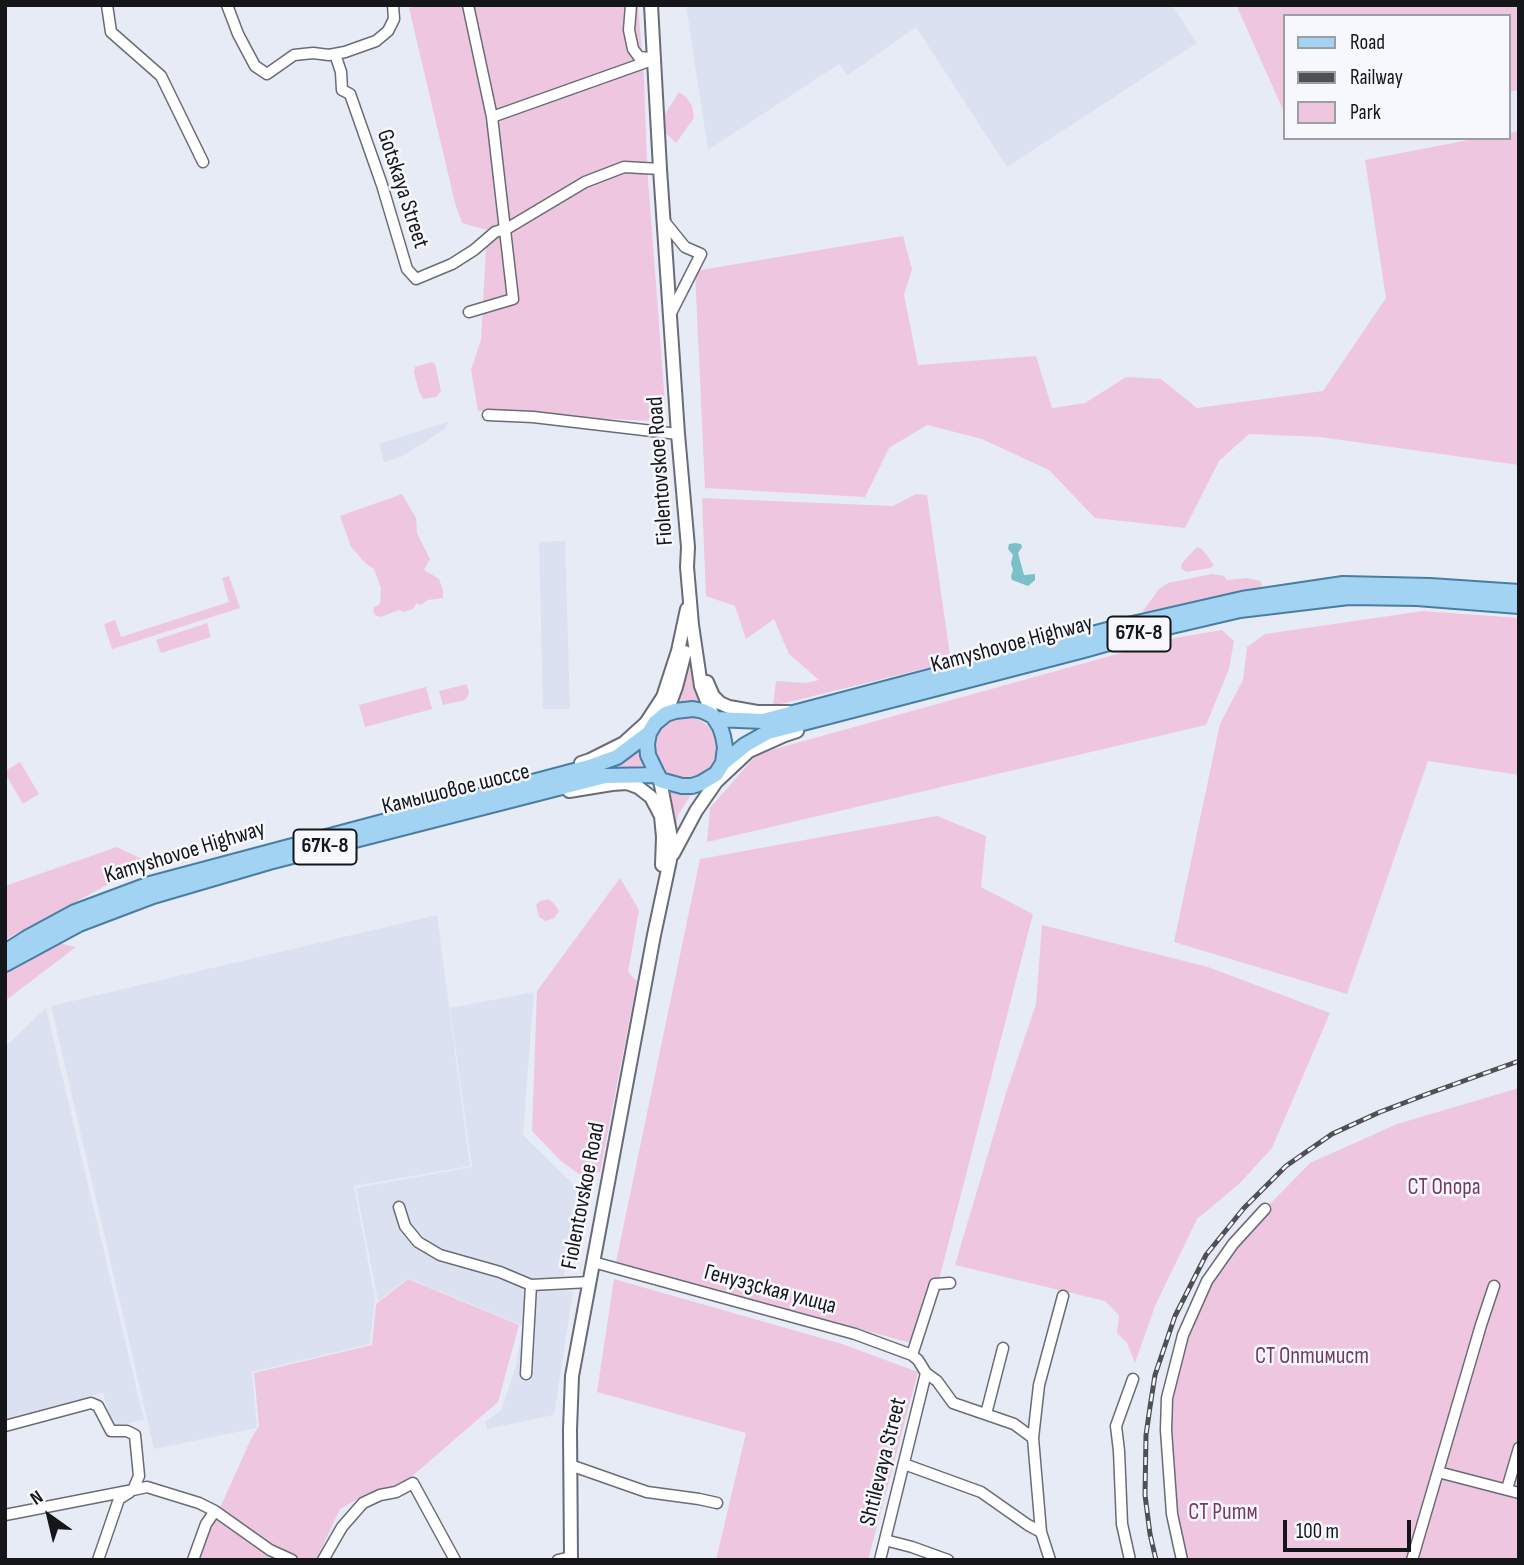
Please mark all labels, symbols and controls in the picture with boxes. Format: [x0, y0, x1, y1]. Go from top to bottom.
legend [1282, 14, 1510, 140]
text: Road [1350, 30, 1385, 55]
text: Railway [1350, 65, 1403, 90]
text: Park [1350, 100, 1381, 125]
street label: Gotskaya Street [370, 126, 434, 252]
street label: Fiolentovskoe Road [642, 396, 680, 546]
street label: Kamyshovoe Highway [928, 610, 1096, 680]
road number: 67К-8 [1108, 616, 1170, 652]
street label: Камышовое шоссе [379, 758, 533, 822]
street label: Kamyshovoe Highway [101, 815, 269, 891]
road number: 67К-8 [294, 830, 356, 864]
street label: Fiolentovskoe Road [556, 1120, 612, 1272]
park label: СТ Опора [1407, 1174, 1481, 1202]
street label: Генуэзская улица [701, 1259, 839, 1321]
park label: СТ Оптимист [1255, 1343, 1369, 1371]
street label: Shtilevaya Street [855, 1395, 913, 1529]
north arrow [14, 1481, 84, 1551]
text: N [26, 1486, 48, 1511]
park label: СТ Ритм [1188, 1499, 1258, 1527]
scale bar [1286, 1506, 1414, 1550]
text: 100 m [1296, 1519, 1339, 1544]

